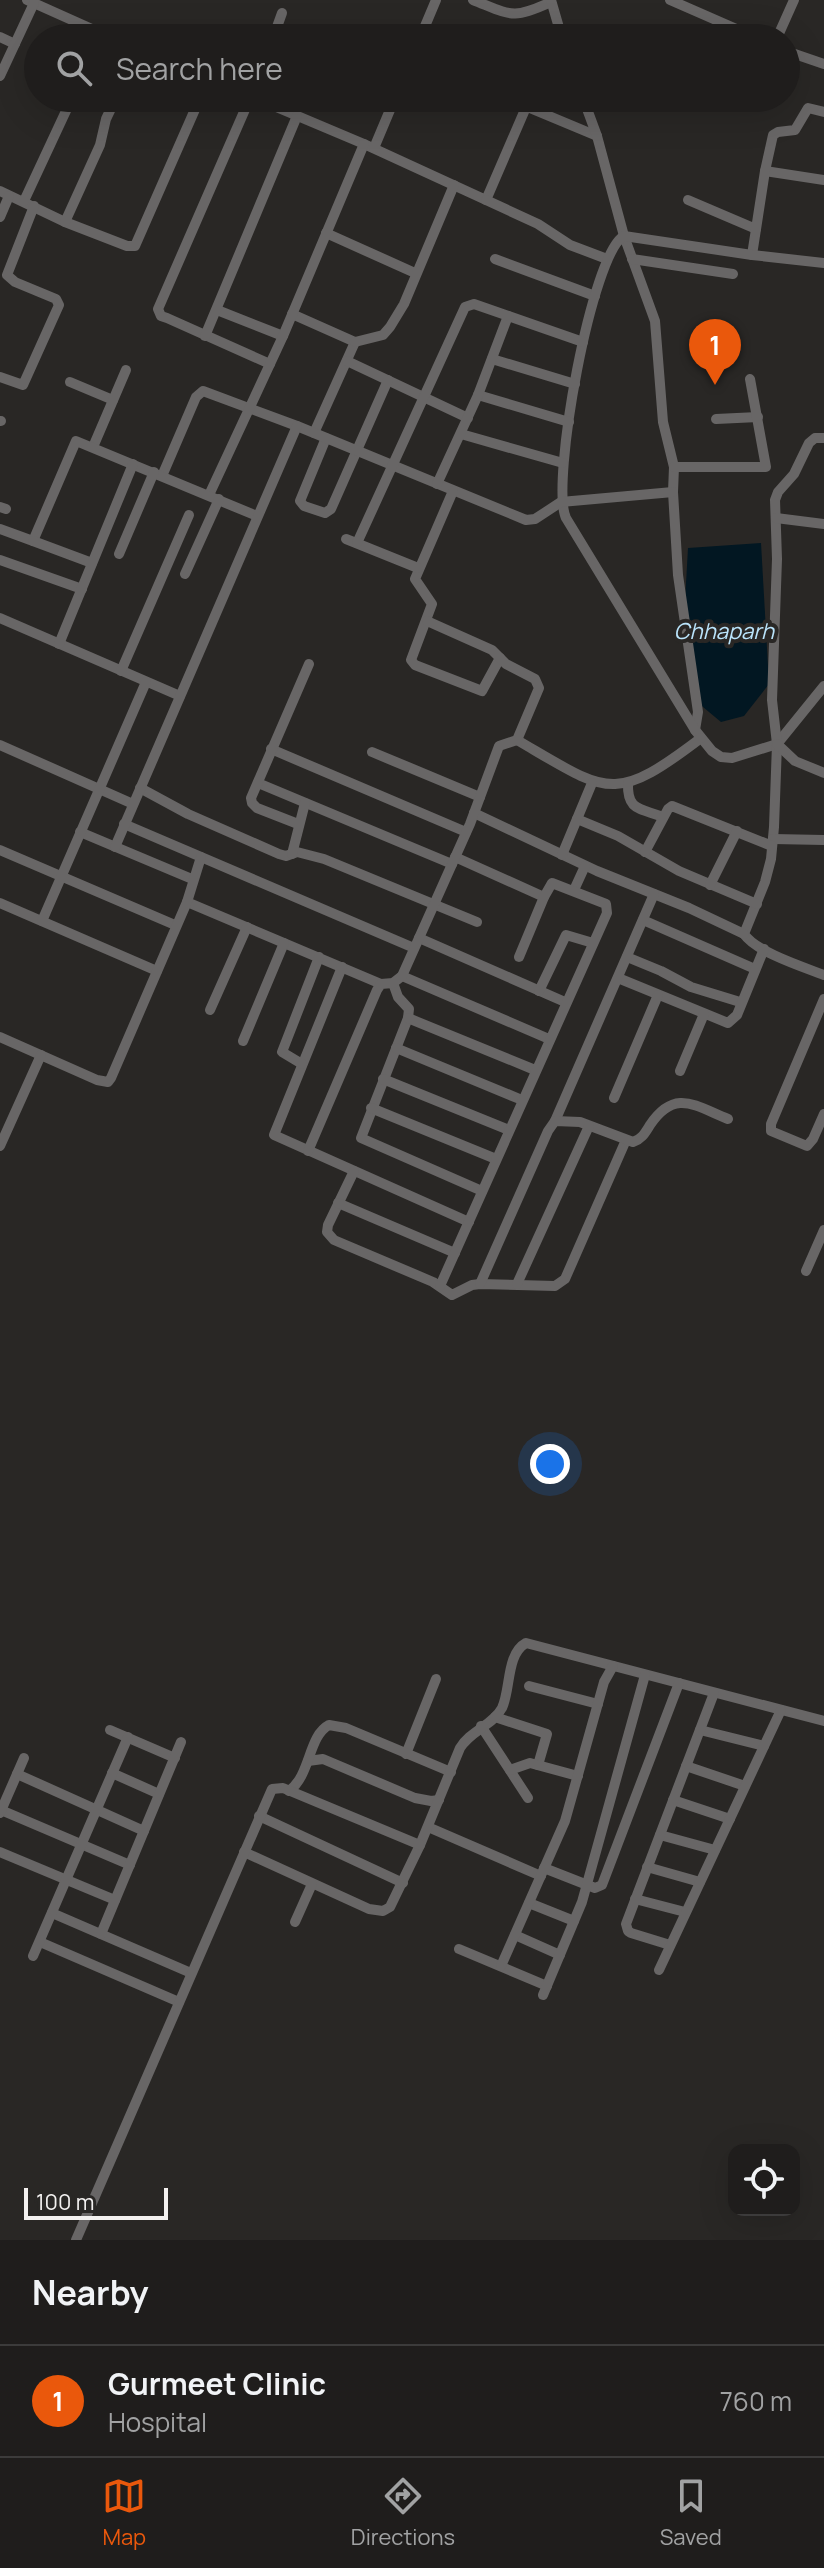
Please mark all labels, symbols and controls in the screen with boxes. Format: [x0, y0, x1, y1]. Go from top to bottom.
search box [24, 24, 800, 112]
icon: search [52, 46, 96, 90]
text: Search here [116, 48, 283, 89]
pin: 1 [689, 319, 741, 385]
water label: Chhaparh [674, 616, 775, 646]
your location [530, 1444, 570, 1484]
map controls [728, 2144, 800, 2216]
button: locate [728, 2144, 800, 2216]
scale bar [24, 2184, 168, 2220]
text: 100 m [36, 2187, 94, 2217]
text: Nearby [32, 2269, 148, 2315]
text: Gurmeet Clinic [108, 2363, 326, 2404]
text: 1 [52, 2383, 64, 2419]
text: 760 m [720, 2383, 792, 2419]
text: Hospital [108, 2404, 207, 2440]
tab: Map [102, 2474, 146, 2552]
tab: Directions [351, 2474, 455, 2552]
tab: Saved [660, 2474, 722, 2552]

